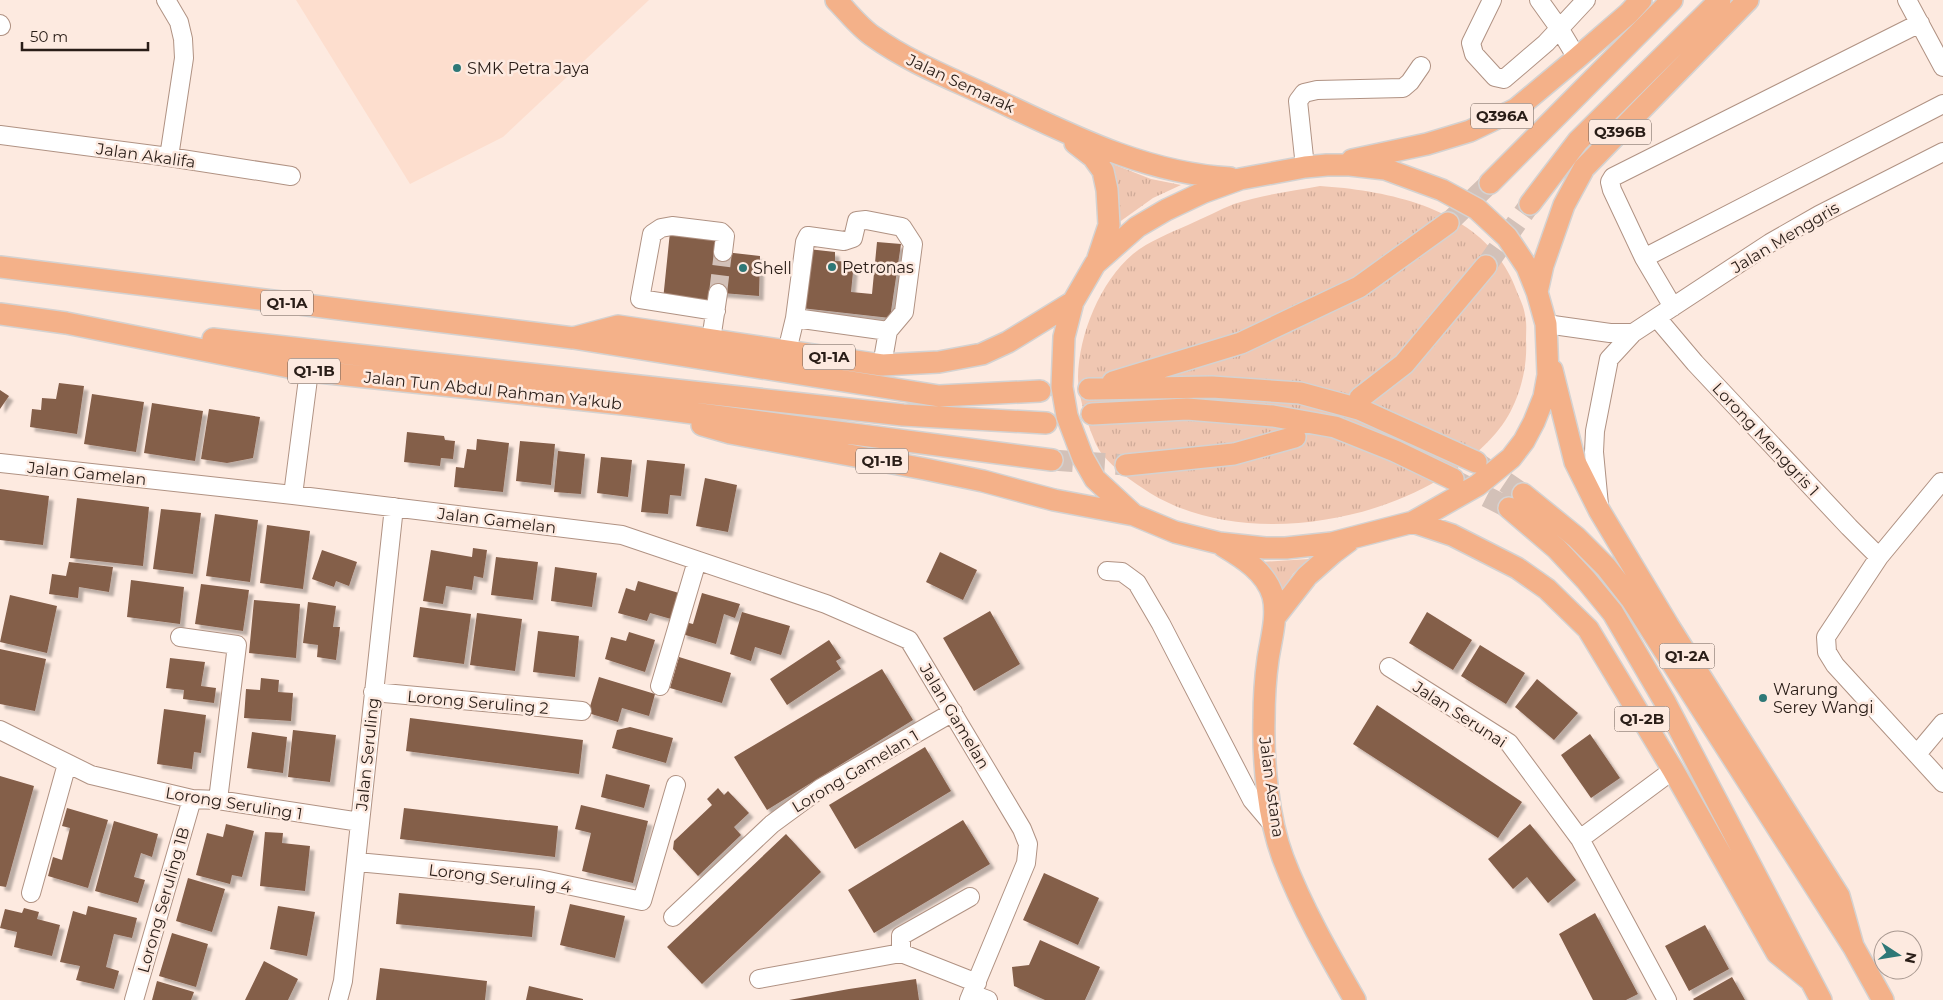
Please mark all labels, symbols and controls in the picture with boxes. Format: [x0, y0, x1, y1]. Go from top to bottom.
scale bar [22, 20, 149, 52]
text: 50 m [30, 27, 68, 46]
street label: Jalan Semarak [903, 50, 1018, 117]
place label: SMK Petra Jaya [467, 59, 589, 78]
marker: SMK Petra Jaya [451, 62, 463, 74]
road number: Q396A [1471, 104, 1533, 128]
road number: Q396B [1589, 120, 1651, 144]
street label: Jalan Akalifa [94, 139, 197, 172]
street label: Jalan Menggris [1727, 198, 1843, 278]
place label: Petronas [842, 258, 914, 277]
place label: Shell [753, 259, 792, 278]
marker: Petronas [826, 261, 838, 273]
marker: Shell [737, 262, 749, 274]
road number: Q1-1A [261, 290, 313, 316]
road number: Q1-1A [803, 344, 855, 370]
road number: Q1-1B [288, 358, 340, 384]
street label: Jalan Tun Abdul Rahman Ya'kub [362, 367, 623, 414]
street label: Lorong Menggris 1 [1708, 379, 1823, 500]
road number: Q1-1B [856, 448, 908, 474]
street label: Jalan Gamelan [26, 458, 147, 489]
street label: Jalan Gamelan [436, 504, 557, 537]
road number: Q1-2A [1660, 644, 1714, 668]
street label: Jalan Gamelan [915, 659, 993, 772]
street label: Jalan Serunai [1409, 677, 1510, 752]
place label: Warung Serey Wangi [1773, 680, 1874, 717]
street label: Lorong Seruling 2 [406, 687, 549, 718]
marker: Warung Serey Wangi [1757, 692, 1769, 704]
street label: Jalan Seruling [352, 697, 383, 812]
road number: Q1-2B [1614, 706, 1670, 732]
street label: Lorong Gamelan 1 [788, 726, 922, 817]
street label: Jalan Astana [1255, 735, 1288, 839]
street label: Lorong Seruling 1 [164, 783, 304, 824]
street label: Lorong Seruling 1B [134, 825, 193, 975]
street label: Lorong Seruling 4 [428, 860, 573, 897]
north arrow [1873, 930, 1923, 980]
text: N [1901, 950, 1921, 965]

